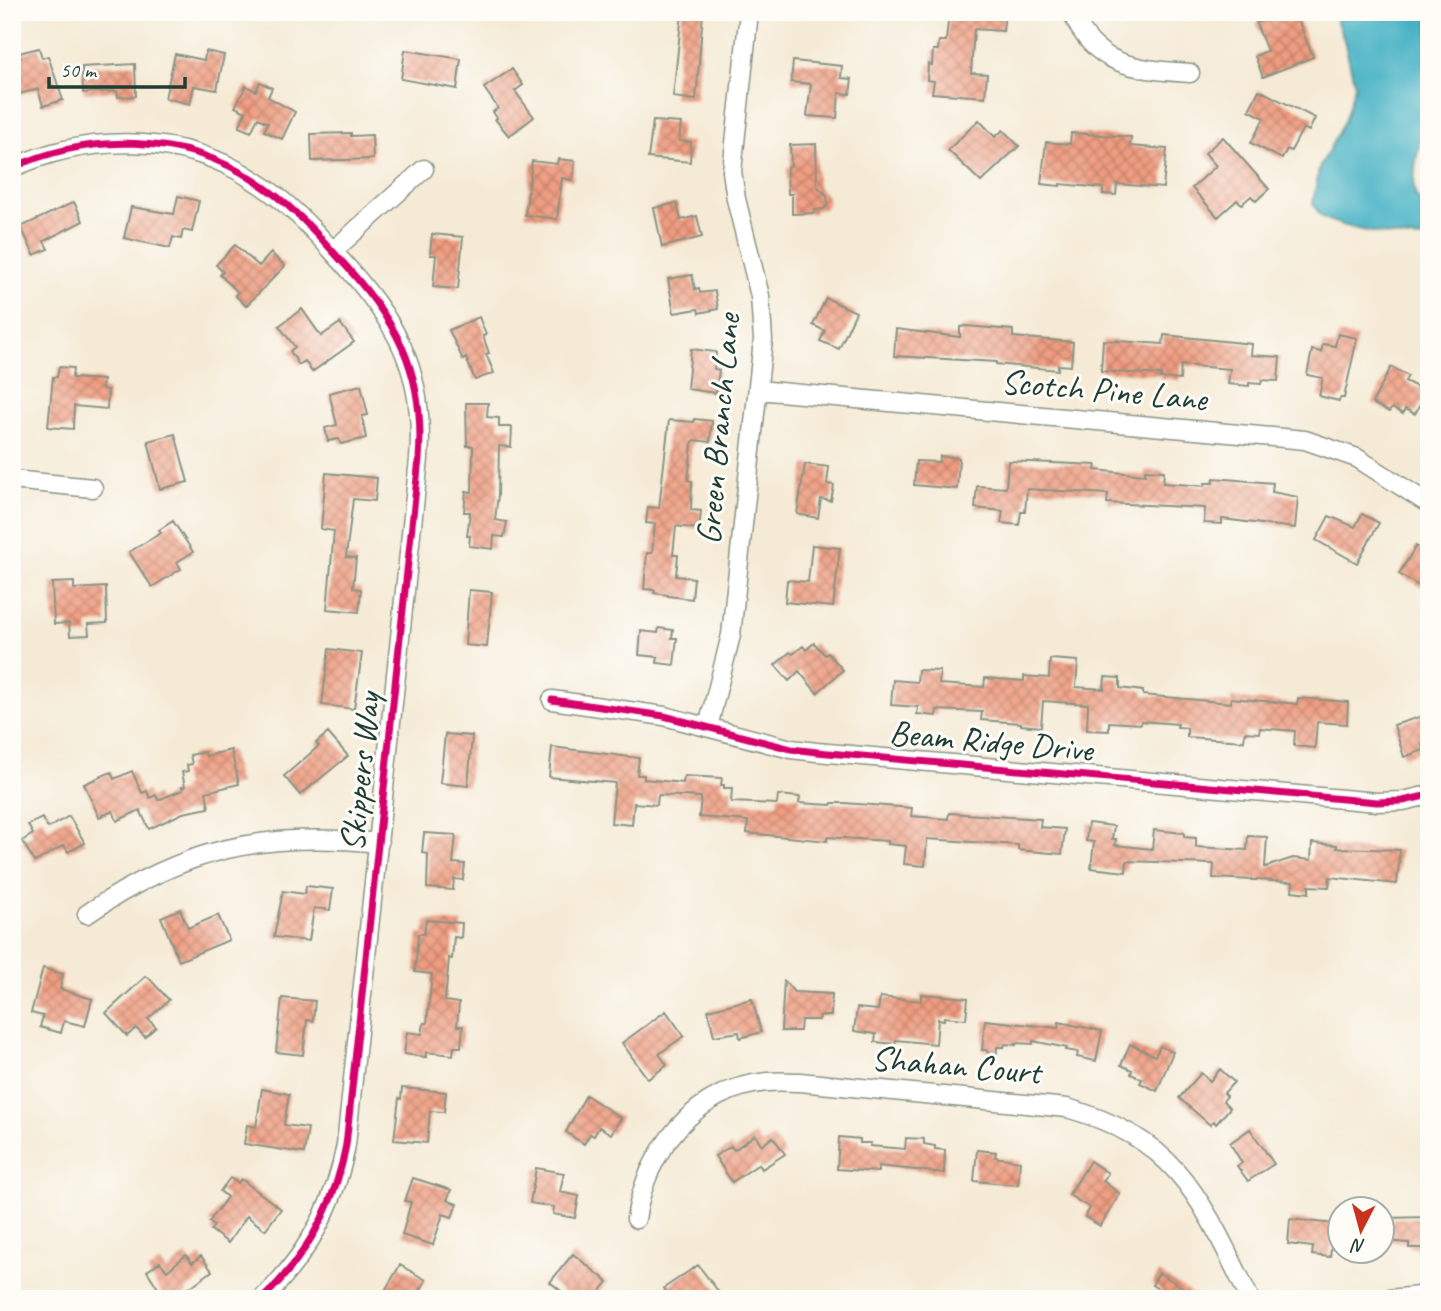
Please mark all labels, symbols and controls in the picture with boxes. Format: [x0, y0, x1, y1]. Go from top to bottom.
scale bar [49, 46, 186, 90]
text: 50 m [60, 57, 98, 83]
street label: Green Branch Lane [686, 309, 751, 546]
street label: Scotch Pine Lane [999, 359, 1211, 422]
street label: Skippers Way [329, 687, 391, 854]
street label: Beam Ridge Drive [887, 710, 1097, 773]
street label: Shahan Court [870, 1035, 1046, 1095]
north arrow [1326, 1196, 1396, 1266]
text: N [1349, 1233, 1366, 1258]

